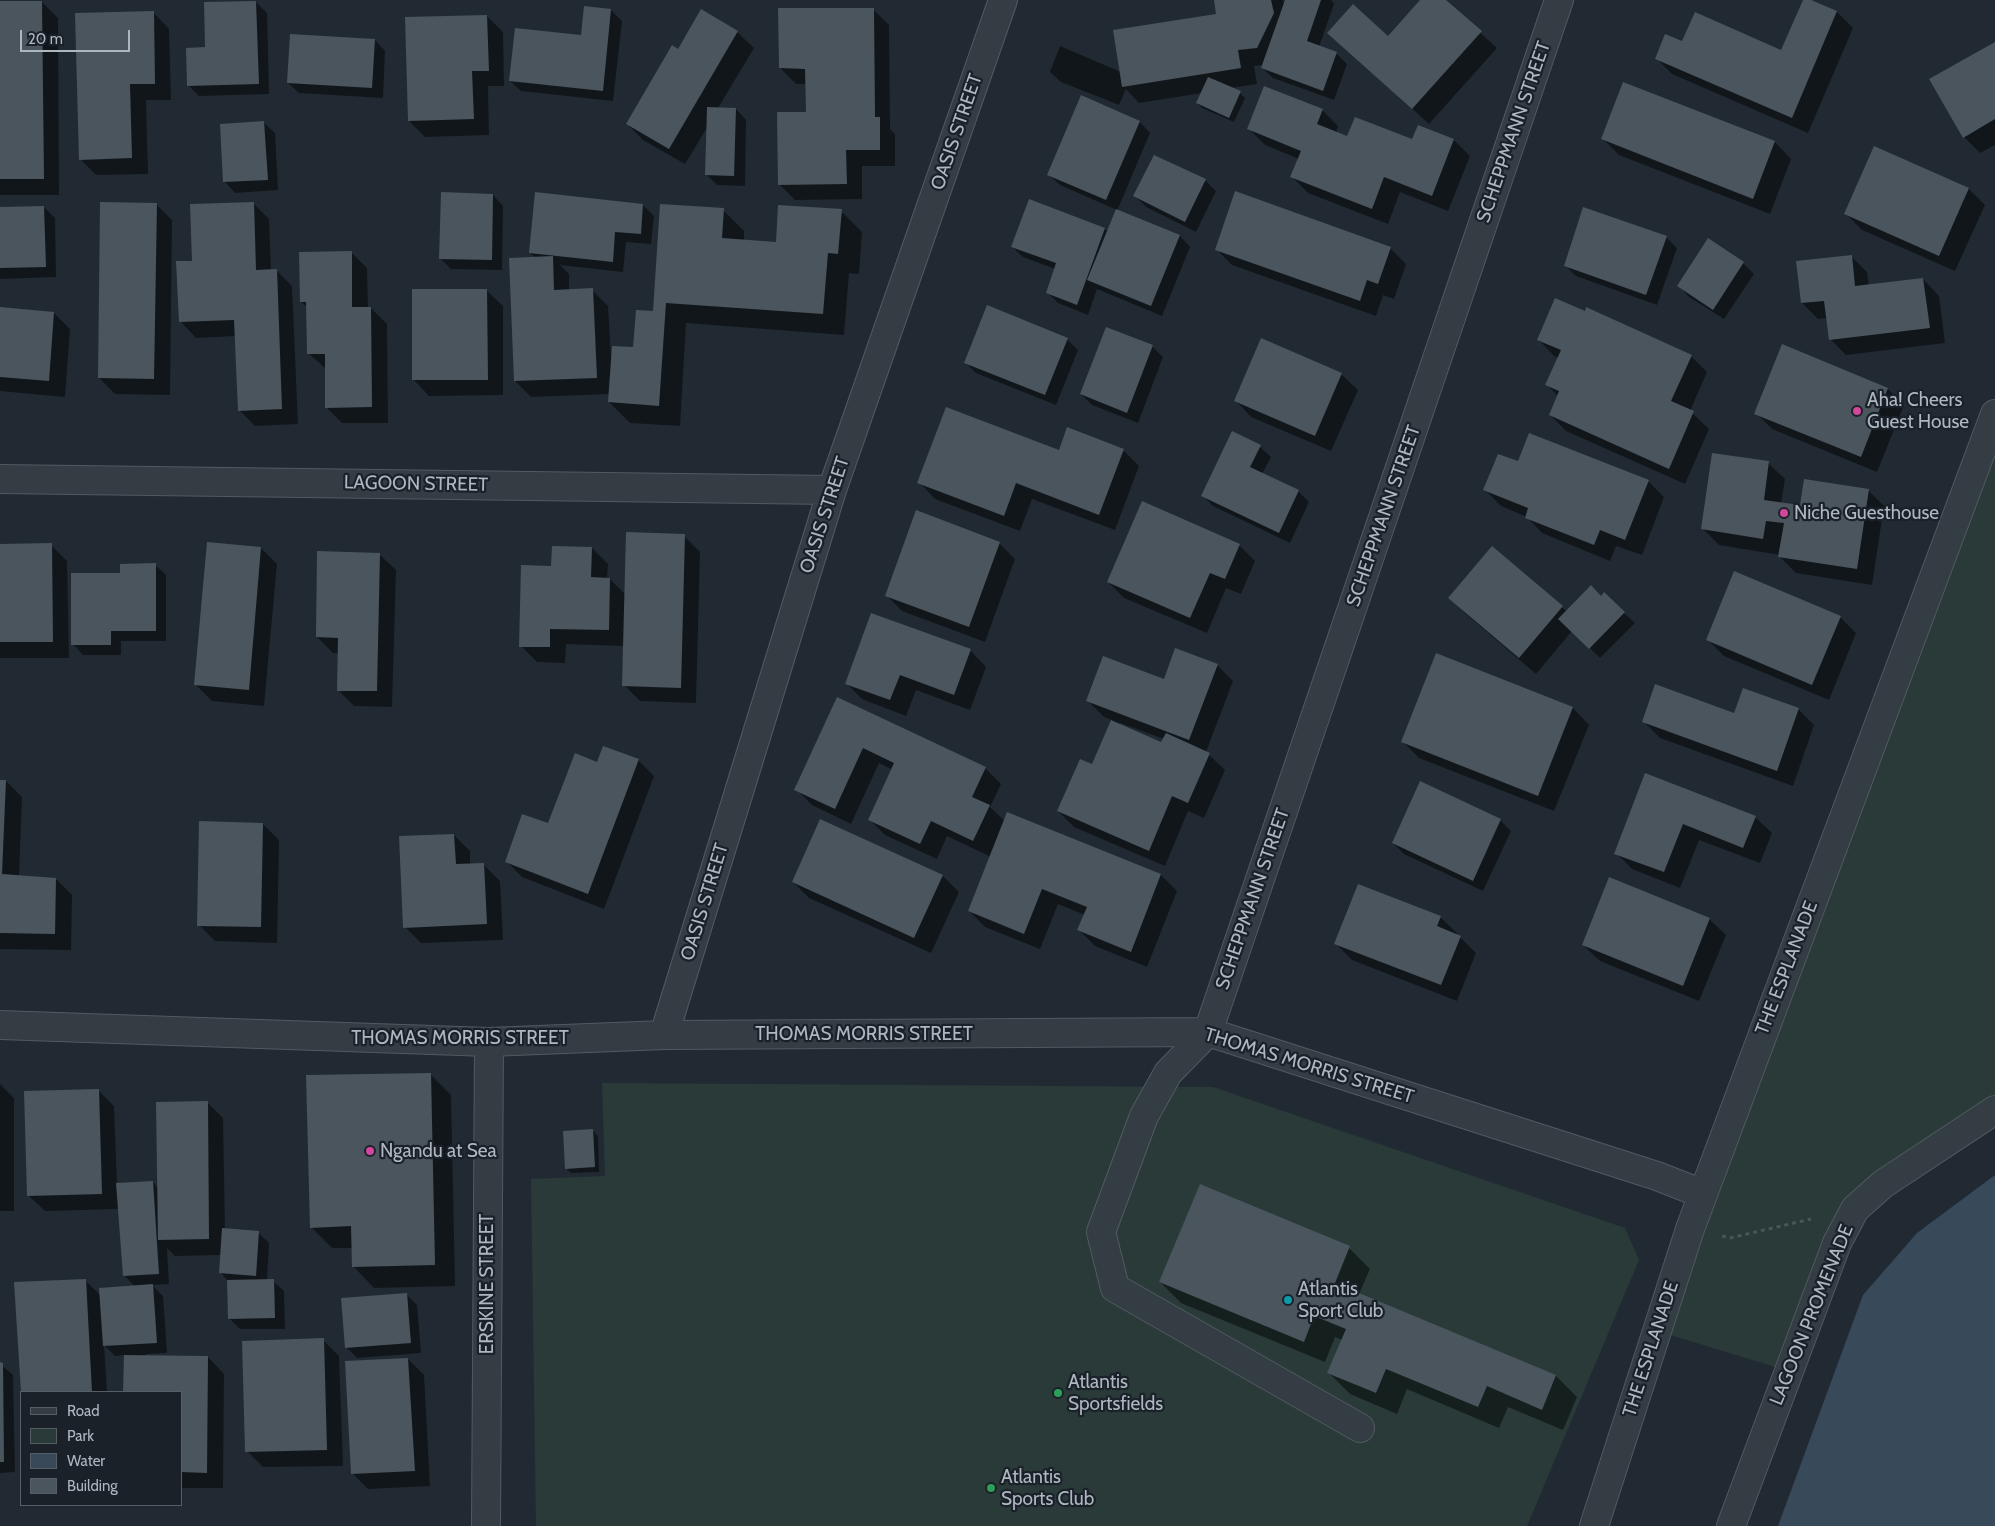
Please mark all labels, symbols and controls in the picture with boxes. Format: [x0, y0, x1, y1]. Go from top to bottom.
scale bar [22, 20, 132, 52]
text: 20 m [28, 30, 63, 48]
street label: SCHEPPMANN STREET [1472, 38, 1556, 226]
street label: OASIS STREET [926, 71, 988, 193]
place label: Aha! Cheers Guest House [1867, 389, 1969, 433]
marker: Aha! Cheers Guest House [1851, 405, 1863, 417]
street label: SCHEPPMANN STREET [1342, 422, 1426, 610]
street label: OASIS STREET [795, 454, 855, 576]
street label: LAGOON STREET [344, 471, 488, 497]
place label: Niche Guesthouse [1794, 502, 1939, 524]
marker: Niche Guesthouse [1778, 507, 1790, 519]
street label: SCHEPPMANN STREET [1211, 805, 1295, 993]
street label: OASIS STREET [676, 841, 734, 963]
street label: THE ESPLANADE [1751, 898, 1823, 1038]
street label: THOMAS MORRIS STREET [755, 1023, 973, 1045]
street label: THOMAS MORRIS STREET [1202, 1023, 1416, 1109]
street label: THOMAS MORRIS STREET [351, 1027, 569, 1049]
place label: Ngandu at Sea [380, 1140, 497, 1162]
marker: Ngandu at Sea [364, 1145, 376, 1157]
street label: ERSKINE STREET [476, 1214, 498, 1354]
street label: LAGOON PROMENADE [1765, 1221, 1859, 1409]
place label: Atlantis Sport Club [1298, 1278, 1383, 1322]
street label: THE ESPLANADE [1618, 1278, 1684, 1420]
marker: Atlantis Sport Club [1282, 1294, 1294, 1306]
place label: Atlantis Sportsfields [1068, 1371, 1163, 1415]
marker: Atlantis Sportsfields [1052, 1387, 1064, 1399]
legend [20, 1391, 182, 1506]
text: Road [67, 1402, 100, 1420]
text: Park [67, 1427, 94, 1445]
text: Water [67, 1452, 105, 1470]
place label: Atlantis Sports Club [1001, 1466, 1094, 1510]
text: Building [67, 1477, 118, 1495]
marker: Atlantis Sports Club [985, 1482, 997, 1494]

